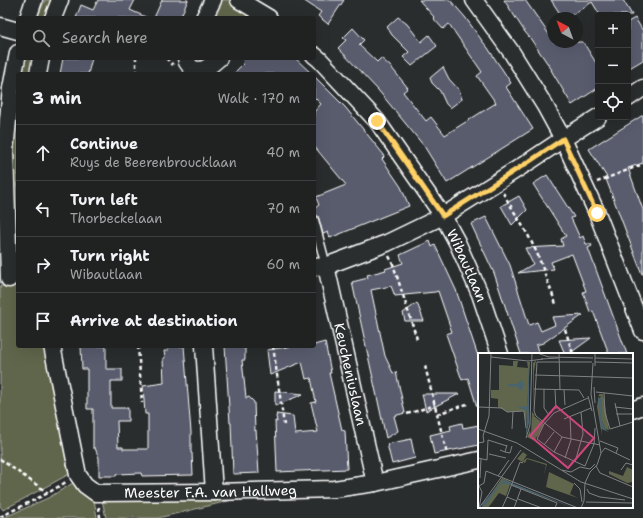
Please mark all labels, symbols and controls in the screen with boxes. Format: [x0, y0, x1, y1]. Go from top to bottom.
north arrow [547, 12, 583, 48]
map controls [595, 12, 631, 120]
button: + [595, 12, 631, 48]
search box [16, 16, 316, 60]
icon: search [30, 27, 52, 49]
text: Search here [62, 28, 148, 48]
button: − [595, 48, 631, 84]
button: locate [595, 84, 631, 120]
text: 3 min [32, 87, 82, 109]
text: Walk · 170 m [218, 90, 300, 107]
route end [368, 112, 386, 130]
text: Continue [70, 134, 138, 154]
icon: ahead [32, 142, 54, 164]
text: 40 m [266, 144, 300, 161]
text: Ruys de Beerenbroucklaan [70, 154, 237, 171]
text: Turn left [70, 190, 138, 210]
icon: left [32, 198, 54, 220]
text: 70 m [266, 200, 300, 217]
route start [588, 204, 606, 222]
text: Thorbeckelaan [70, 210, 162, 227]
street label: Wibautlaan [443, 226, 491, 305]
text: Turn right [70, 246, 150, 266]
icon: right [32, 254, 54, 276]
text: 60 m [267, 256, 300, 273]
text: Wibautlaan [70, 266, 142, 283]
icon: arrive [32, 310, 54, 332]
text: Arrive at destination [70, 311, 238, 331]
street label: Keucheniuslaan [330, 321, 371, 428]
inset map [478, 353, 633, 508]
street label: Meester F.A. van Hallweg [124, 481, 297, 502]

